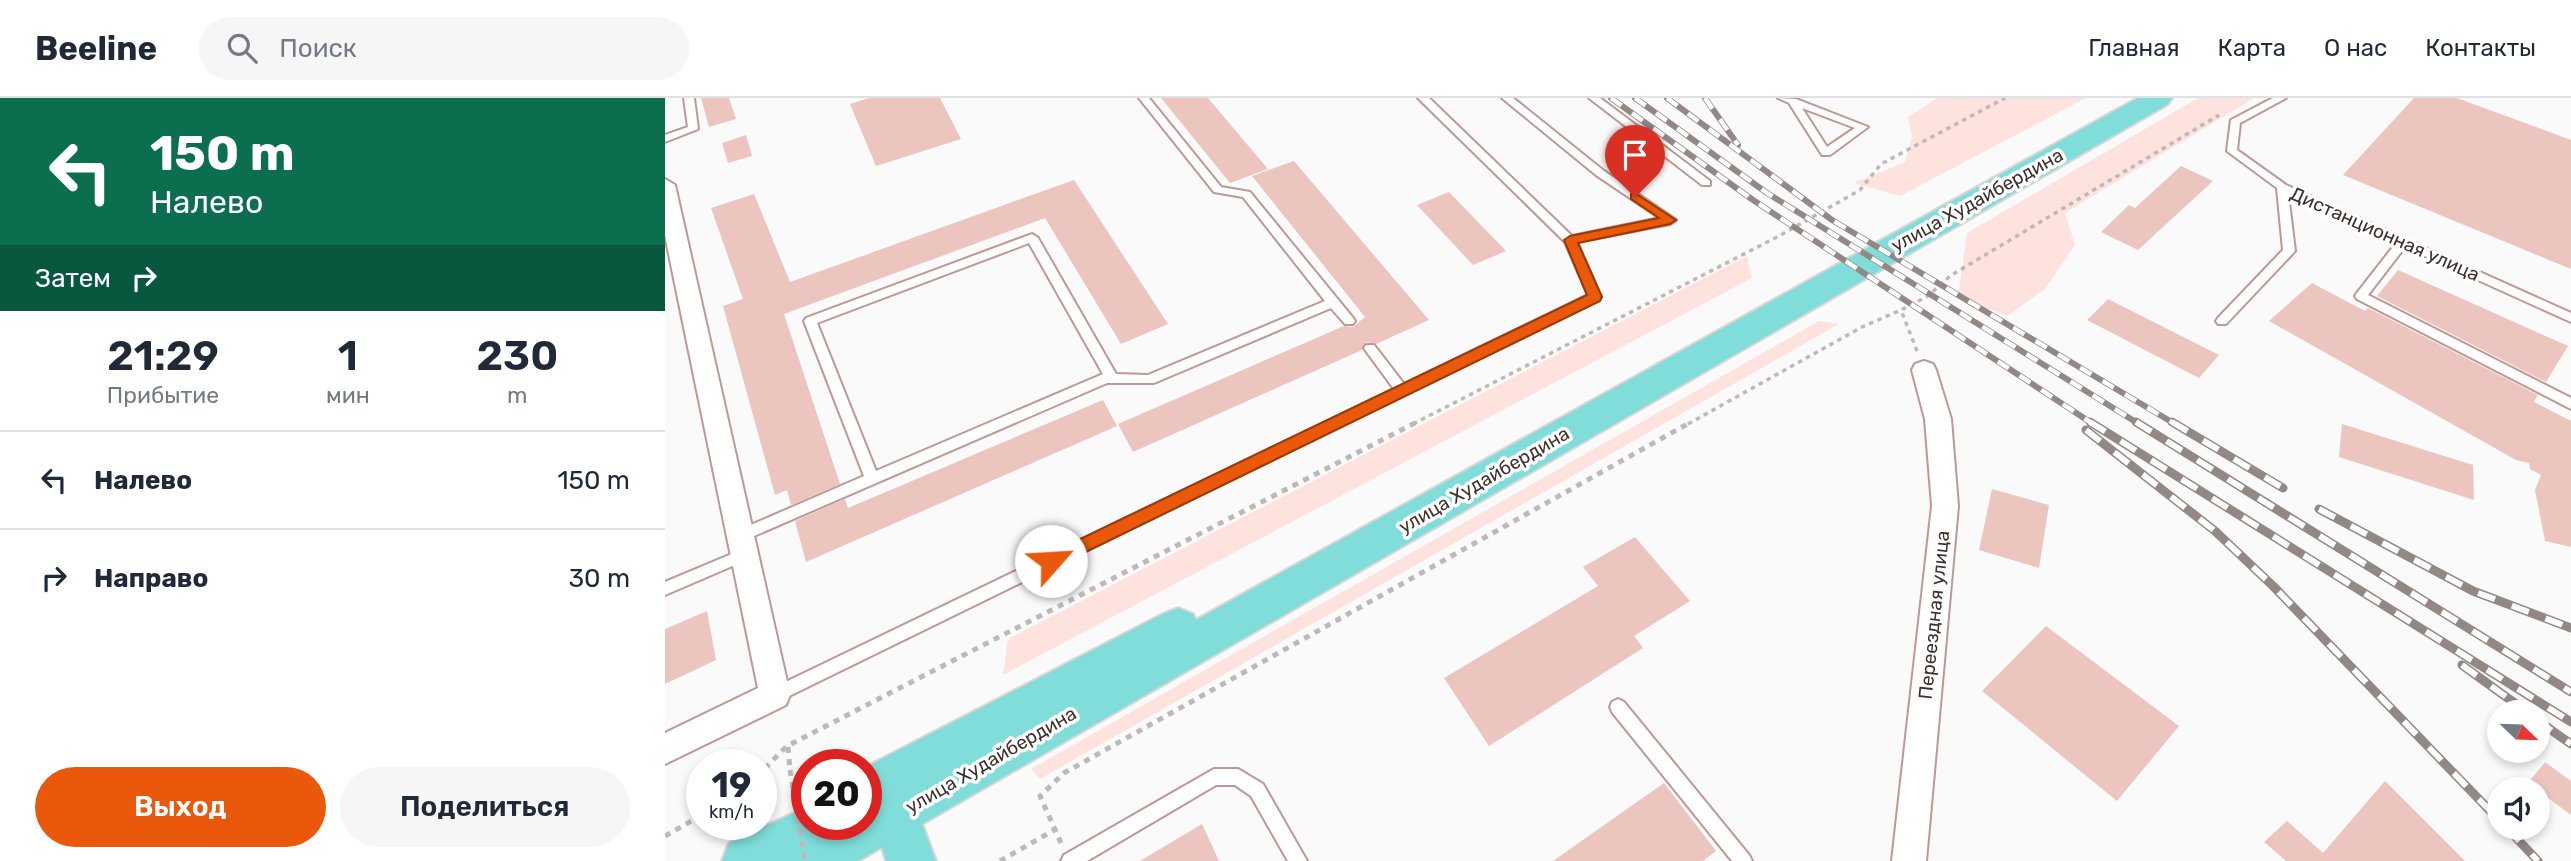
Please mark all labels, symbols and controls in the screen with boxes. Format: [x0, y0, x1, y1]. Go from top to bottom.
search box [199, 17, 689, 80]
text: Beeline [35, 29, 157, 68]
icon: search [223, 29, 261, 67]
text: Поиск [279, 33, 357, 64]
text: Главная [2088, 34, 2180, 62]
text: Карта [2218, 34, 2286, 62]
text: О нас [2324, 34, 2387, 62]
text: Контакты [2425, 34, 2536, 62]
text: 150 m [150, 124, 295, 182]
pin [1605, 125, 1665, 197]
icon: left [35, 126, 126, 217]
icon: arrive [1616, 136, 1654, 174]
street label: улица Худайбердина [1887, 143, 2067, 257]
street label: Дистанционная улица [2287, 182, 2483, 286]
text: Налево [150, 183, 263, 221]
icon: right [125, 259, 163, 297]
text: Затем [35, 263, 111, 294]
text: 21:29 [107, 331, 219, 381]
text: 1 [338, 331, 358, 381]
text: 230 [476, 331, 558, 381]
text: Прибытие [107, 381, 219, 409]
text: мин [326, 381, 370, 409]
text: m [507, 381, 528, 409]
street label: улица Худайбердина [1395, 422, 1573, 538]
icon: left [35, 461, 73, 499]
text: Налево [94, 465, 192, 496]
text: 150 m [557, 465, 630, 496]
position arrow [1014, 524, 1088, 598]
street label: Переездная улица [1914, 529, 1954, 701]
icon: right [35, 559, 73, 597]
text: Направо [94, 563, 208, 594]
text: 30 m [568, 563, 630, 594]
north arrow [2487, 700, 2550, 763]
map controls [2487, 700, 2550, 840]
street label: улица Худайбердина [902, 702, 1080, 818]
speed limit sign: 20 [791, 749, 882, 840]
text: 19 [712, 764, 751, 806]
button: Выход [35, 767, 326, 847]
button: Поделиться [340, 767, 630, 847]
button: sound [2487, 777, 2550, 840]
text: km/h [709, 801, 754, 823]

